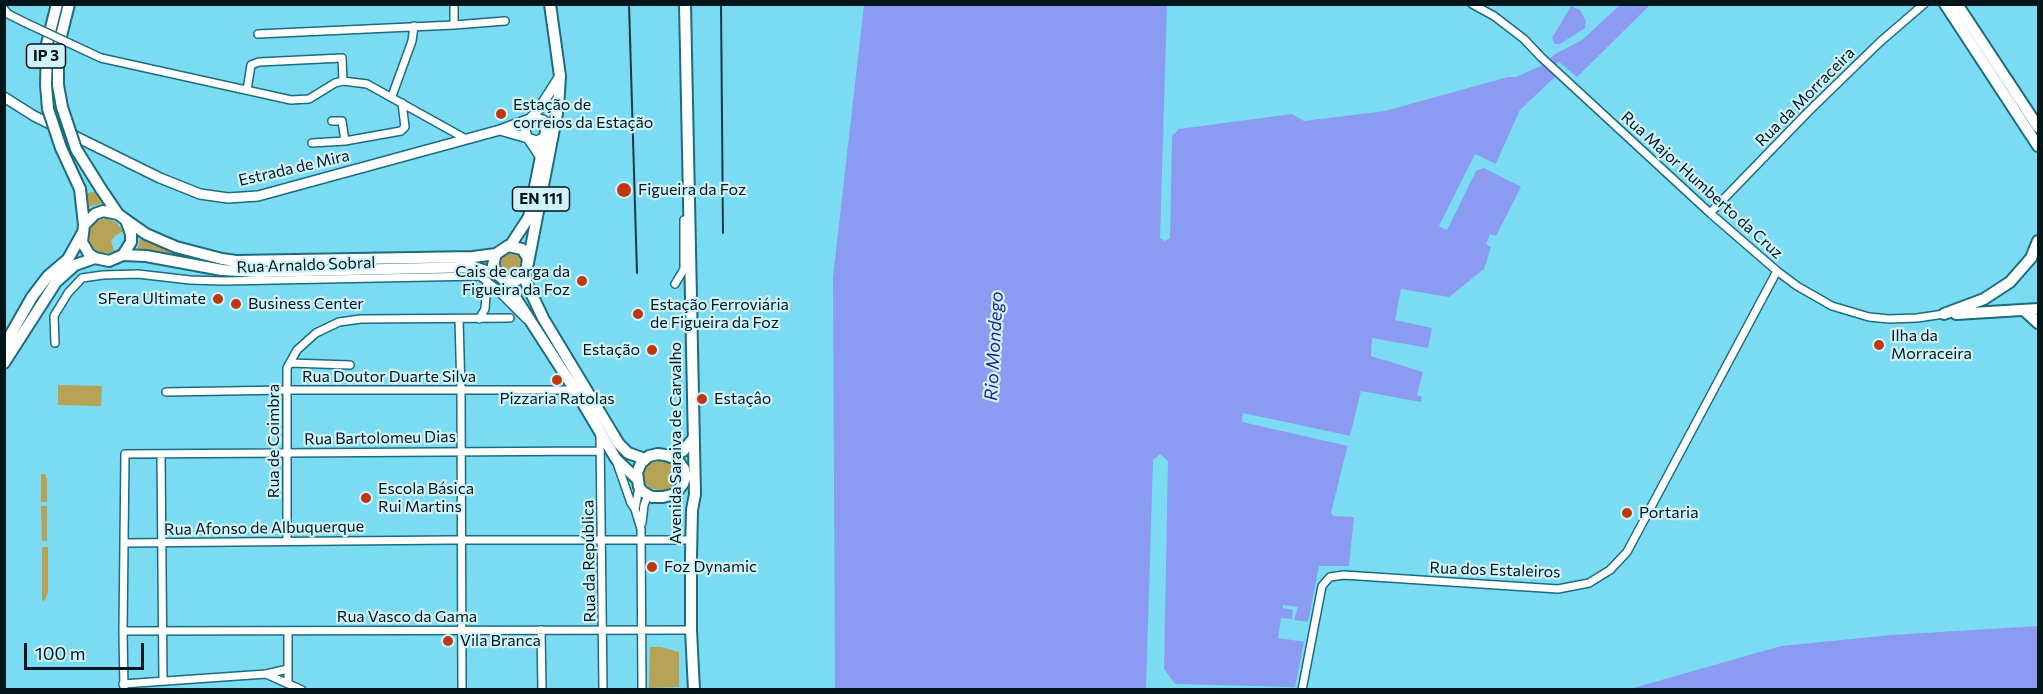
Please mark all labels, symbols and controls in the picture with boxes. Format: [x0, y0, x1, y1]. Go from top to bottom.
street label: Rua da Morraceira [1751, 43, 1859, 151]
road number: IP 3 [26, 44, 66, 68]
place label: Estação de correios da Estação [513, 95, 653, 133]
marker: Estação de correios da Estação [494, 107, 508, 121]
street label: Rua Major Humberto da Cruz [1617, 107, 1787, 263]
street label: Estrada de Mira [237, 146, 351, 190]
place label: Figueira da Foz [638, 180, 746, 200]
marker: Figueira da Foz [615, 181, 633, 199]
road number: EN 111 [512, 187, 570, 211]
street label: Rua Arnaldo Sobral [236, 253, 376, 277]
place label: Cais de carga da Figueira da Foz [455, 262, 570, 300]
marker: Cais de carga da Figueira da Foz [575, 274, 589, 288]
place label: SFera Ultimate [98, 289, 206, 309]
water label: Rio Mondego [980, 291, 1008, 401]
marker: SFera Ultimate [211, 292, 225, 306]
place label: Business Center [248, 294, 364, 314]
place label: Estação Ferroviária de Figueira da Foz [650, 295, 789, 333]
marker: Business Center [229, 297, 243, 311]
marker: Estação Ferroviária de Figueira da Foz [631, 307, 645, 321]
place label: Ilha da Morraceira [1891, 326, 1972, 364]
marker: Ilha da Morraceira [1872, 338, 1886, 352]
place label: Estação [583, 340, 640, 360]
street label: Avenida Saraiva de Carvalho [666, 342, 686, 544]
marker: Estação [645, 343, 659, 357]
street label: Rua Doutor Duarte Silva [302, 367, 476, 387]
marker: Pizzaria Ratolas [550, 373, 564, 387]
street label: Rua de Coimbra [264, 384, 284, 498]
place label: Pizzaria Ratolas [499, 389, 615, 409]
place label: Estaçâo [714, 389, 771, 409]
marker: Estaçâo [695, 392, 709, 406]
street label: Rua Bartolomeu Dias [304, 427, 456, 449]
place label: Escola Básica Rui Martins [378, 479, 474, 517]
marker: Escola Básica Rui Martins [359, 491, 373, 505]
street label: Rua da República [578, 500, 600, 622]
place label: Portaria [1639, 503, 1699, 523]
marker: Portaria [1620, 506, 1634, 520]
street label: Rua Afonso de Albuquerque [164, 517, 364, 539]
place label: Foz Dynamic [664, 557, 757, 577]
street label: Rua dos Estaleiros [1429, 558, 1561, 582]
marker: Foz Dynamic [645, 560, 659, 574]
street label: Rua Vasco da Gama [337, 607, 477, 627]
scale bar [27, 631, 147, 669]
place label: Vila Branca [460, 631, 541, 651]
marker: Vila Branca [441, 634, 455, 648]
text: 100 m [35, 642, 85, 664]

